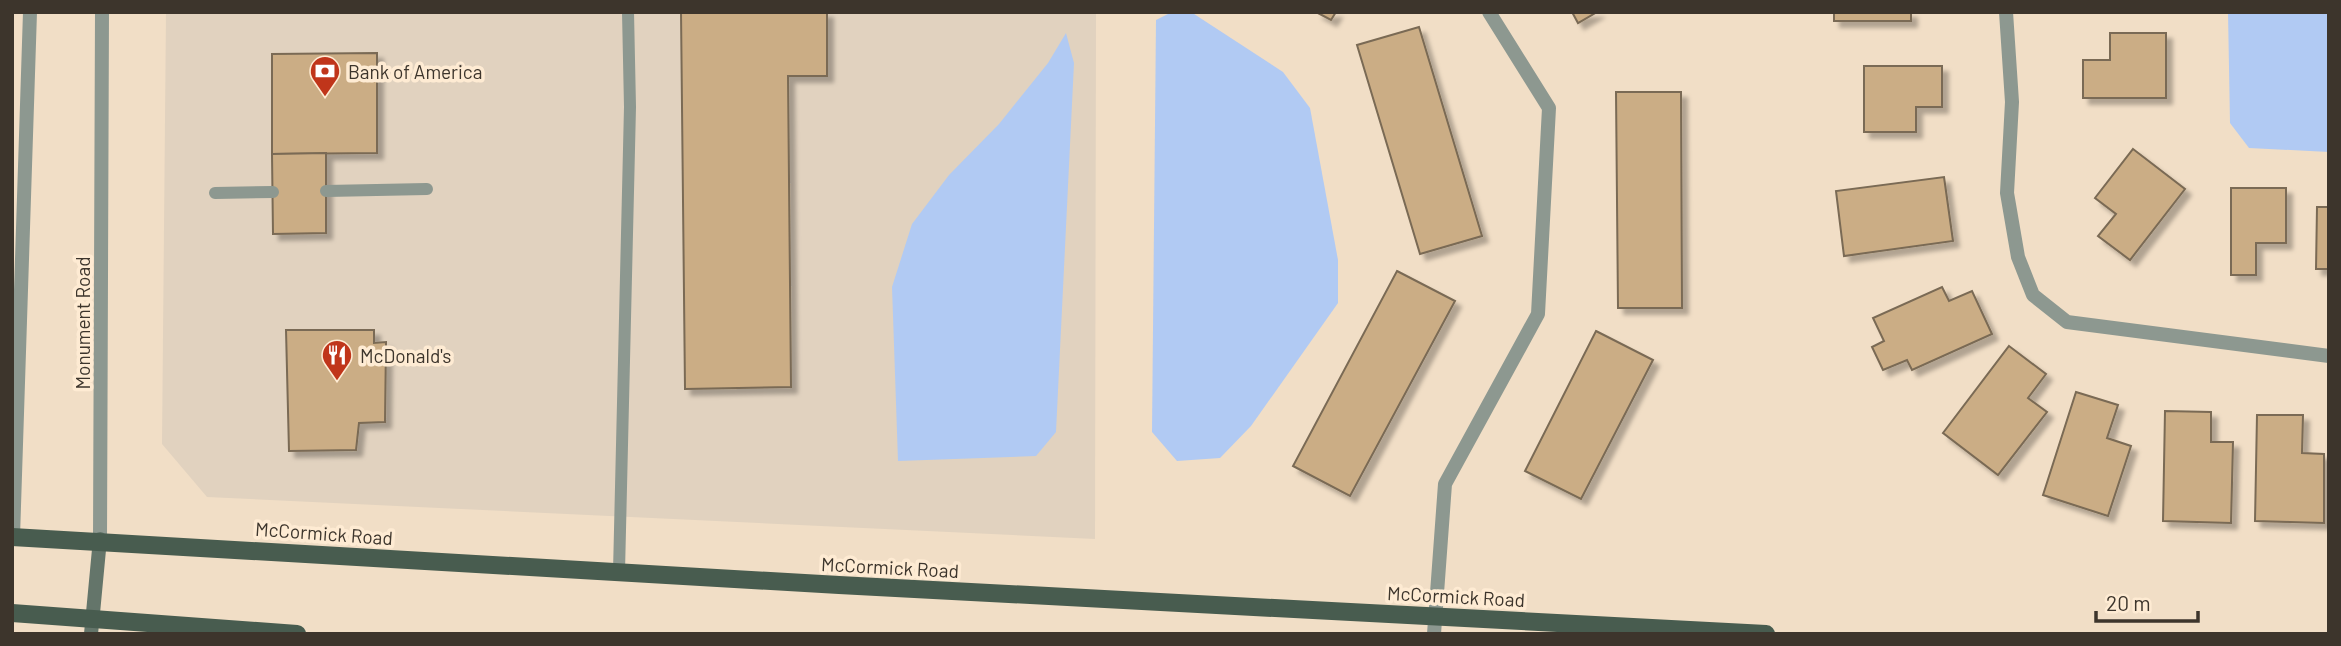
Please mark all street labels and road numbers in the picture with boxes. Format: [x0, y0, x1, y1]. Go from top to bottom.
street label: Monument Road [71, 256, 94, 390]
street label: McCormick Road [254, 517, 394, 549]
street label: McCormick Road [820, 552, 960, 582]
street label: McCormick Road [1386, 581, 1526, 611]

